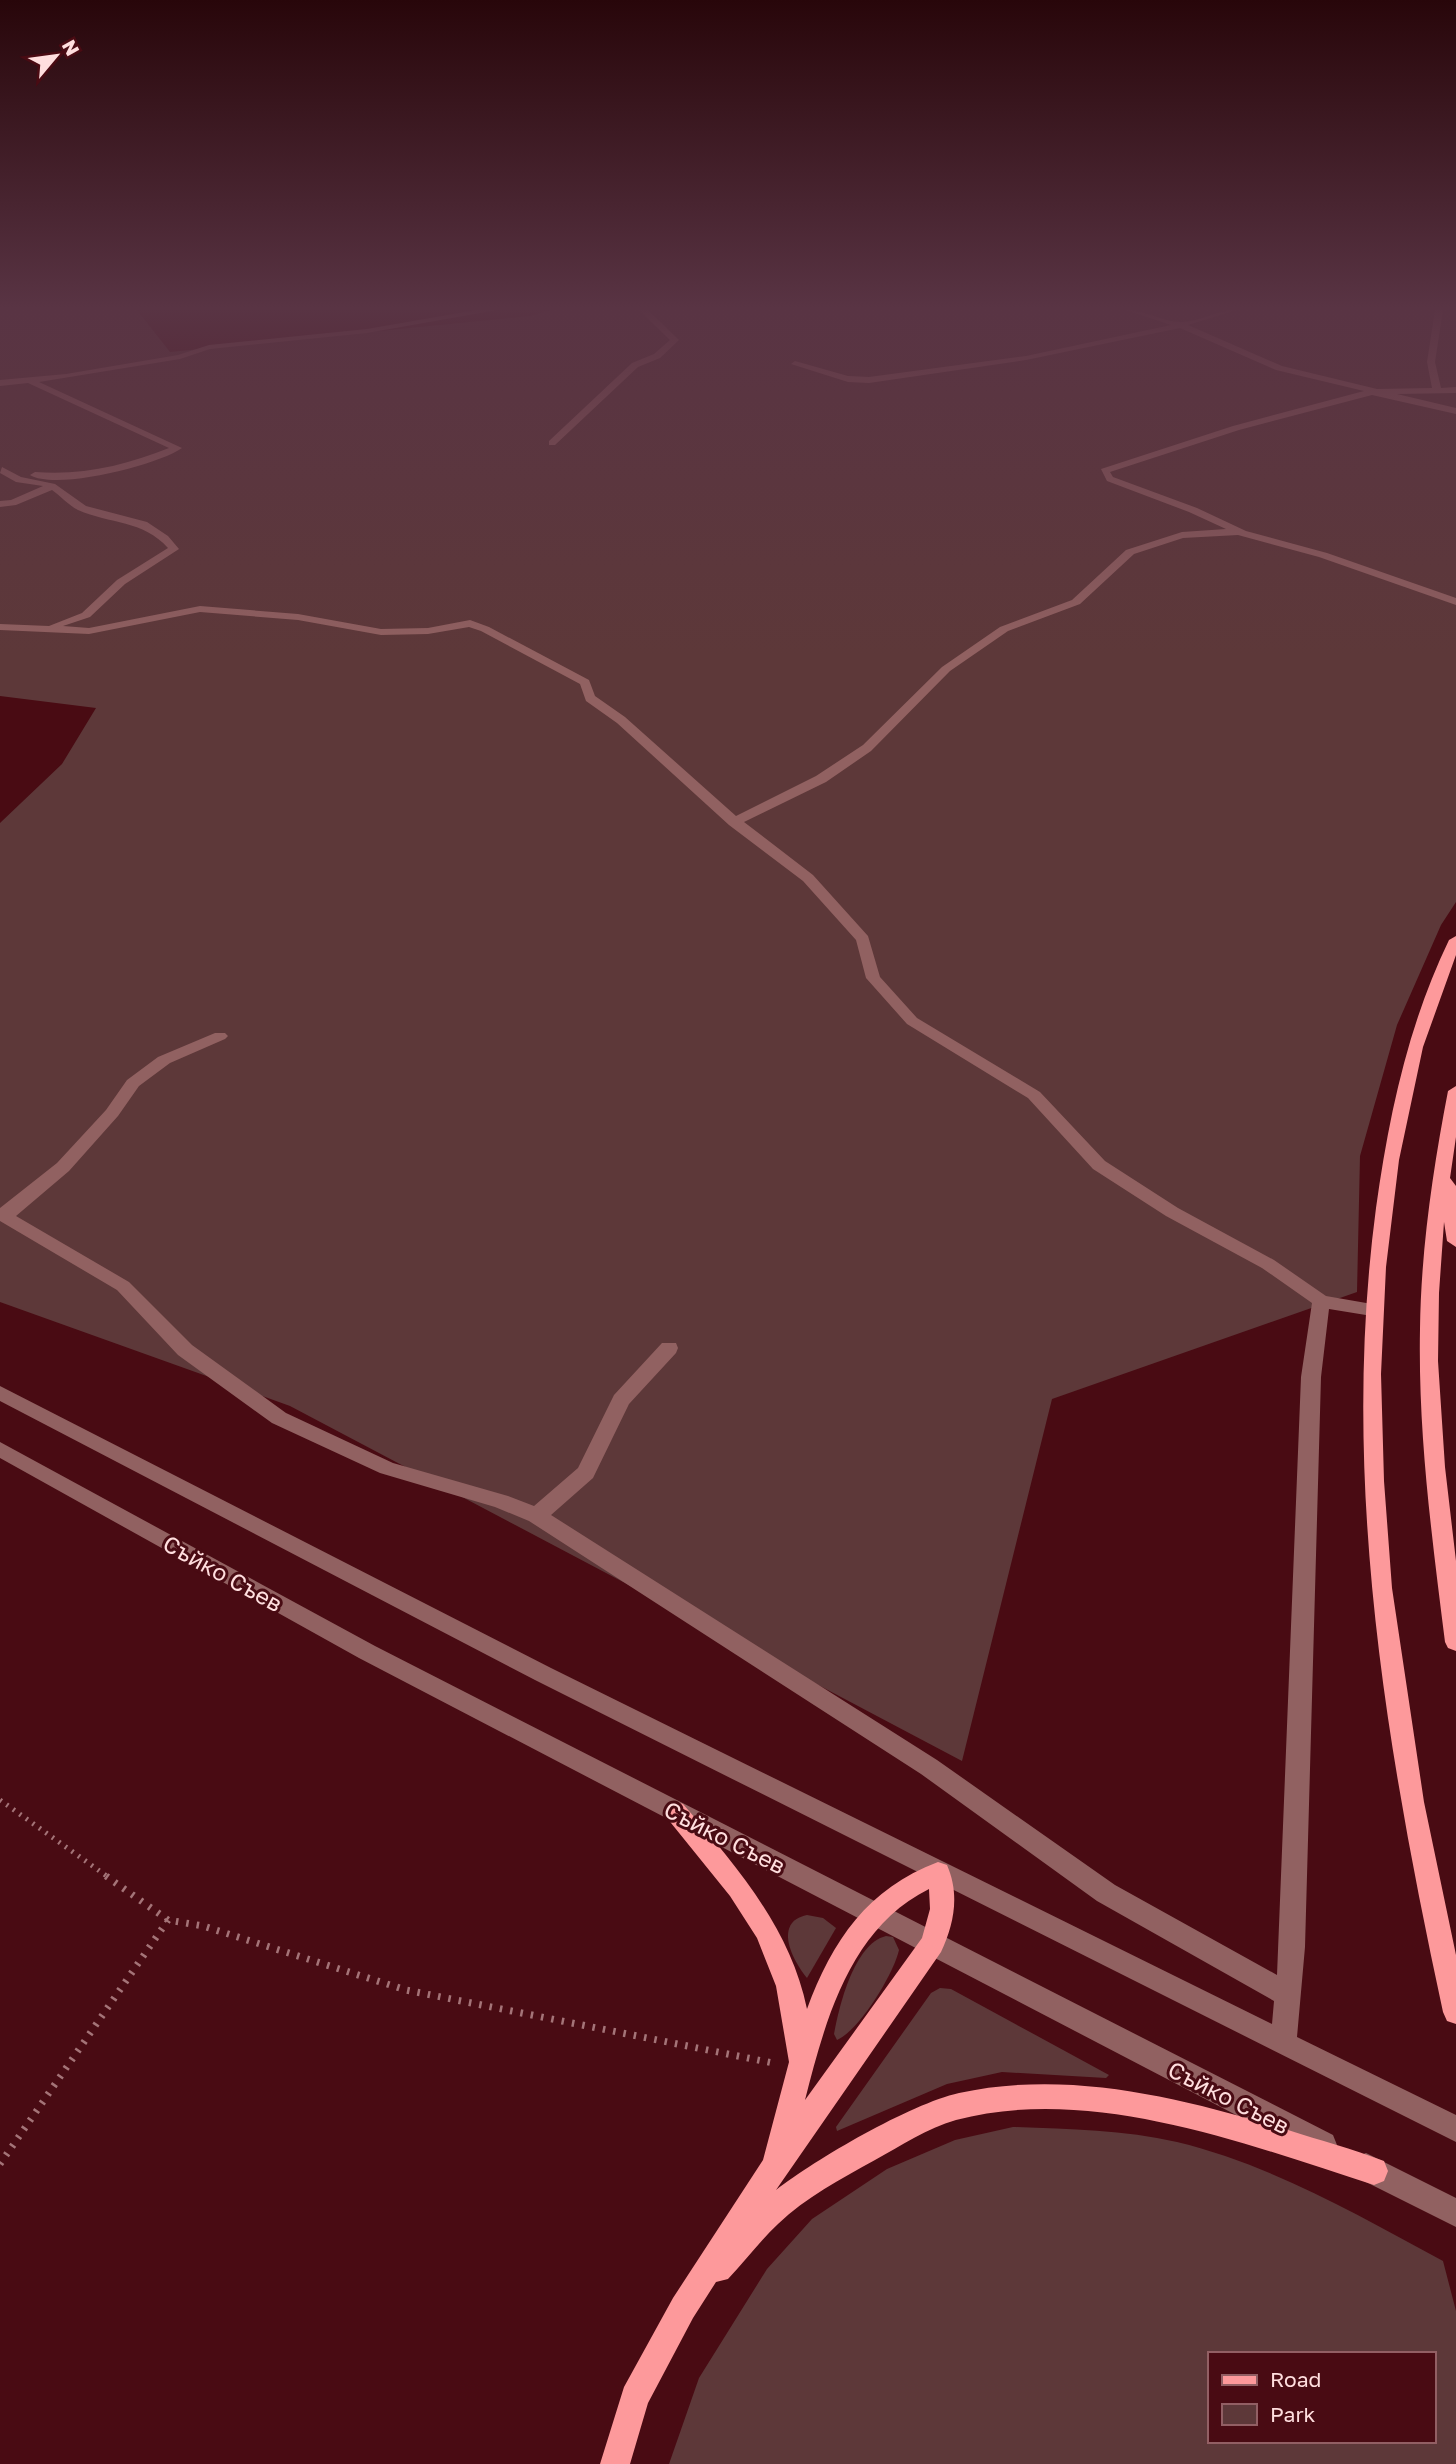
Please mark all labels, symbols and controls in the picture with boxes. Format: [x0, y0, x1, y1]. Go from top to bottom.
north arrow [21, 21, 91, 91]
text: N [58, 36, 85, 59]
street label: Съйко Съев [158, 1529, 288, 1617]
street label: Съйко Съев [660, 1795, 790, 1879]
street label: Съйко Съев [1164, 2055, 1294, 2139]
legend [1208, 2352, 1435, 2443]
text: Road [1270, 2366, 1321, 2392]
text: Park [1270, 2401, 1316, 2427]

